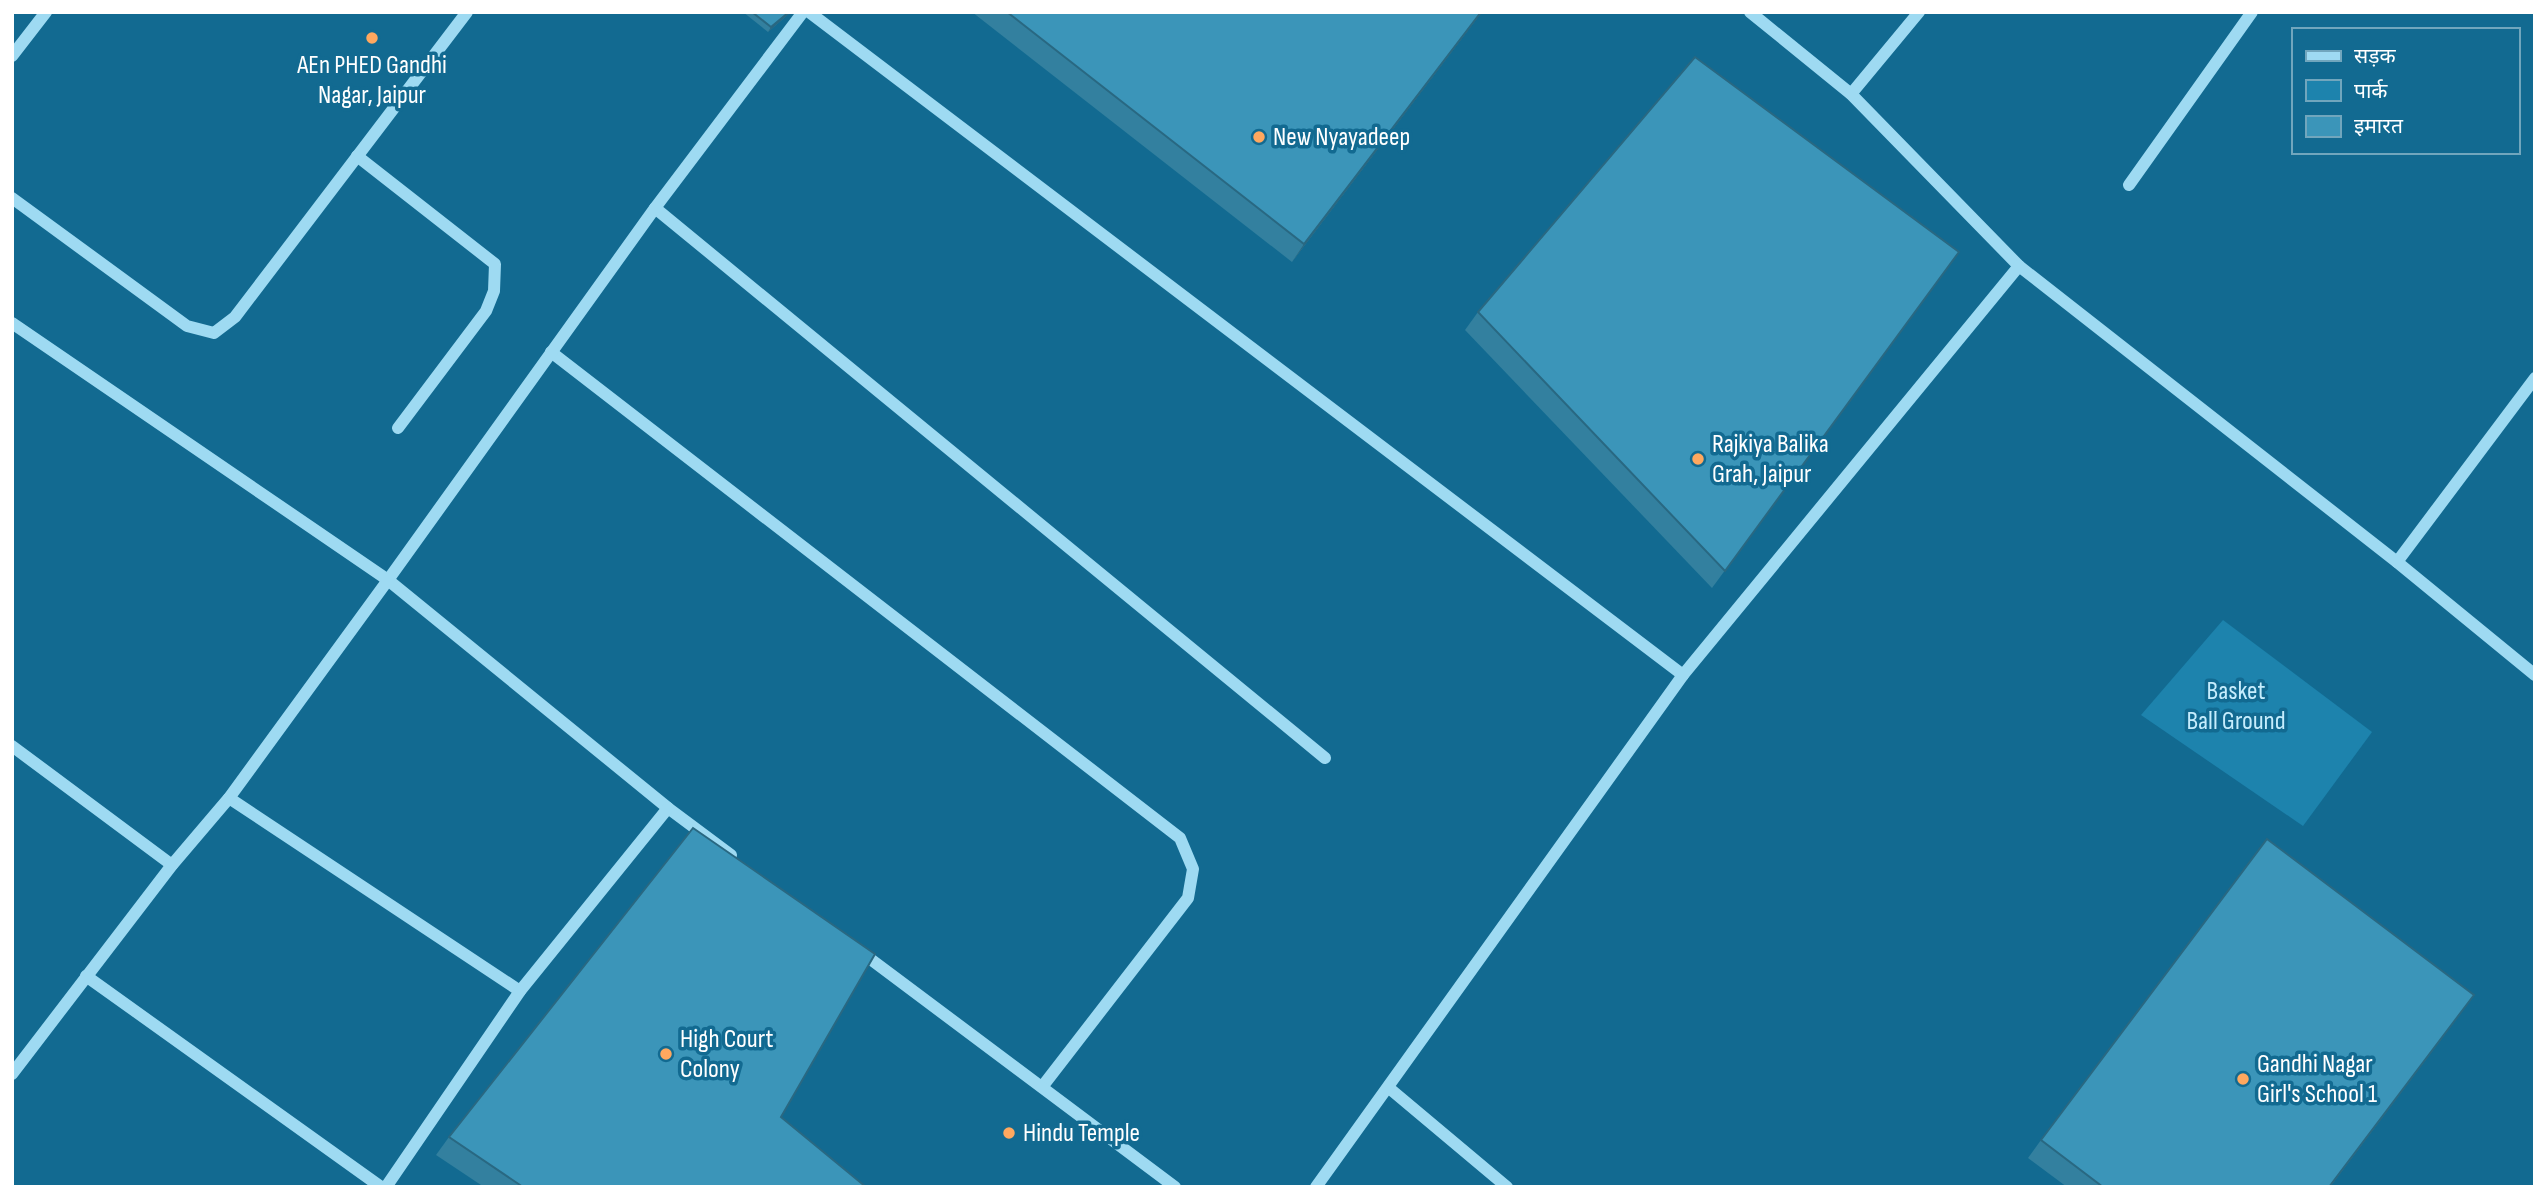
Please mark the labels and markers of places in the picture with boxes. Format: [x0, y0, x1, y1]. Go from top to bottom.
marker: AEn PHED Gandhi Nagar, Jaipur [364, 30, 380, 46]
place label: AEn PHED Gandhi Nagar, Jaipur [296, 50, 447, 111]
place label: New Nyayadeep [1273, 122, 1410, 153]
marker: New Nyayadeep [1251, 129, 1267, 145]
place label: Rajkiya Balika Grah, Jaipur [1712, 429, 1829, 490]
marker: Rajkiya Balika Grah, Jaipur [1690, 451, 1706, 467]
place label: High Court Colony [680, 1024, 773, 1085]
marker: High Court Colony [658, 1046, 674, 1062]
place label: Gandhi Nagar Girl's School 1 [2257, 1049, 2377, 1110]
marker: Gandhi Nagar Girl's School 1 [2235, 1071, 2251, 1087]
place label: Hindu Temple [1023, 1118, 1140, 1149]
marker: Hindu Temple [1001, 1125, 1017, 1141]

